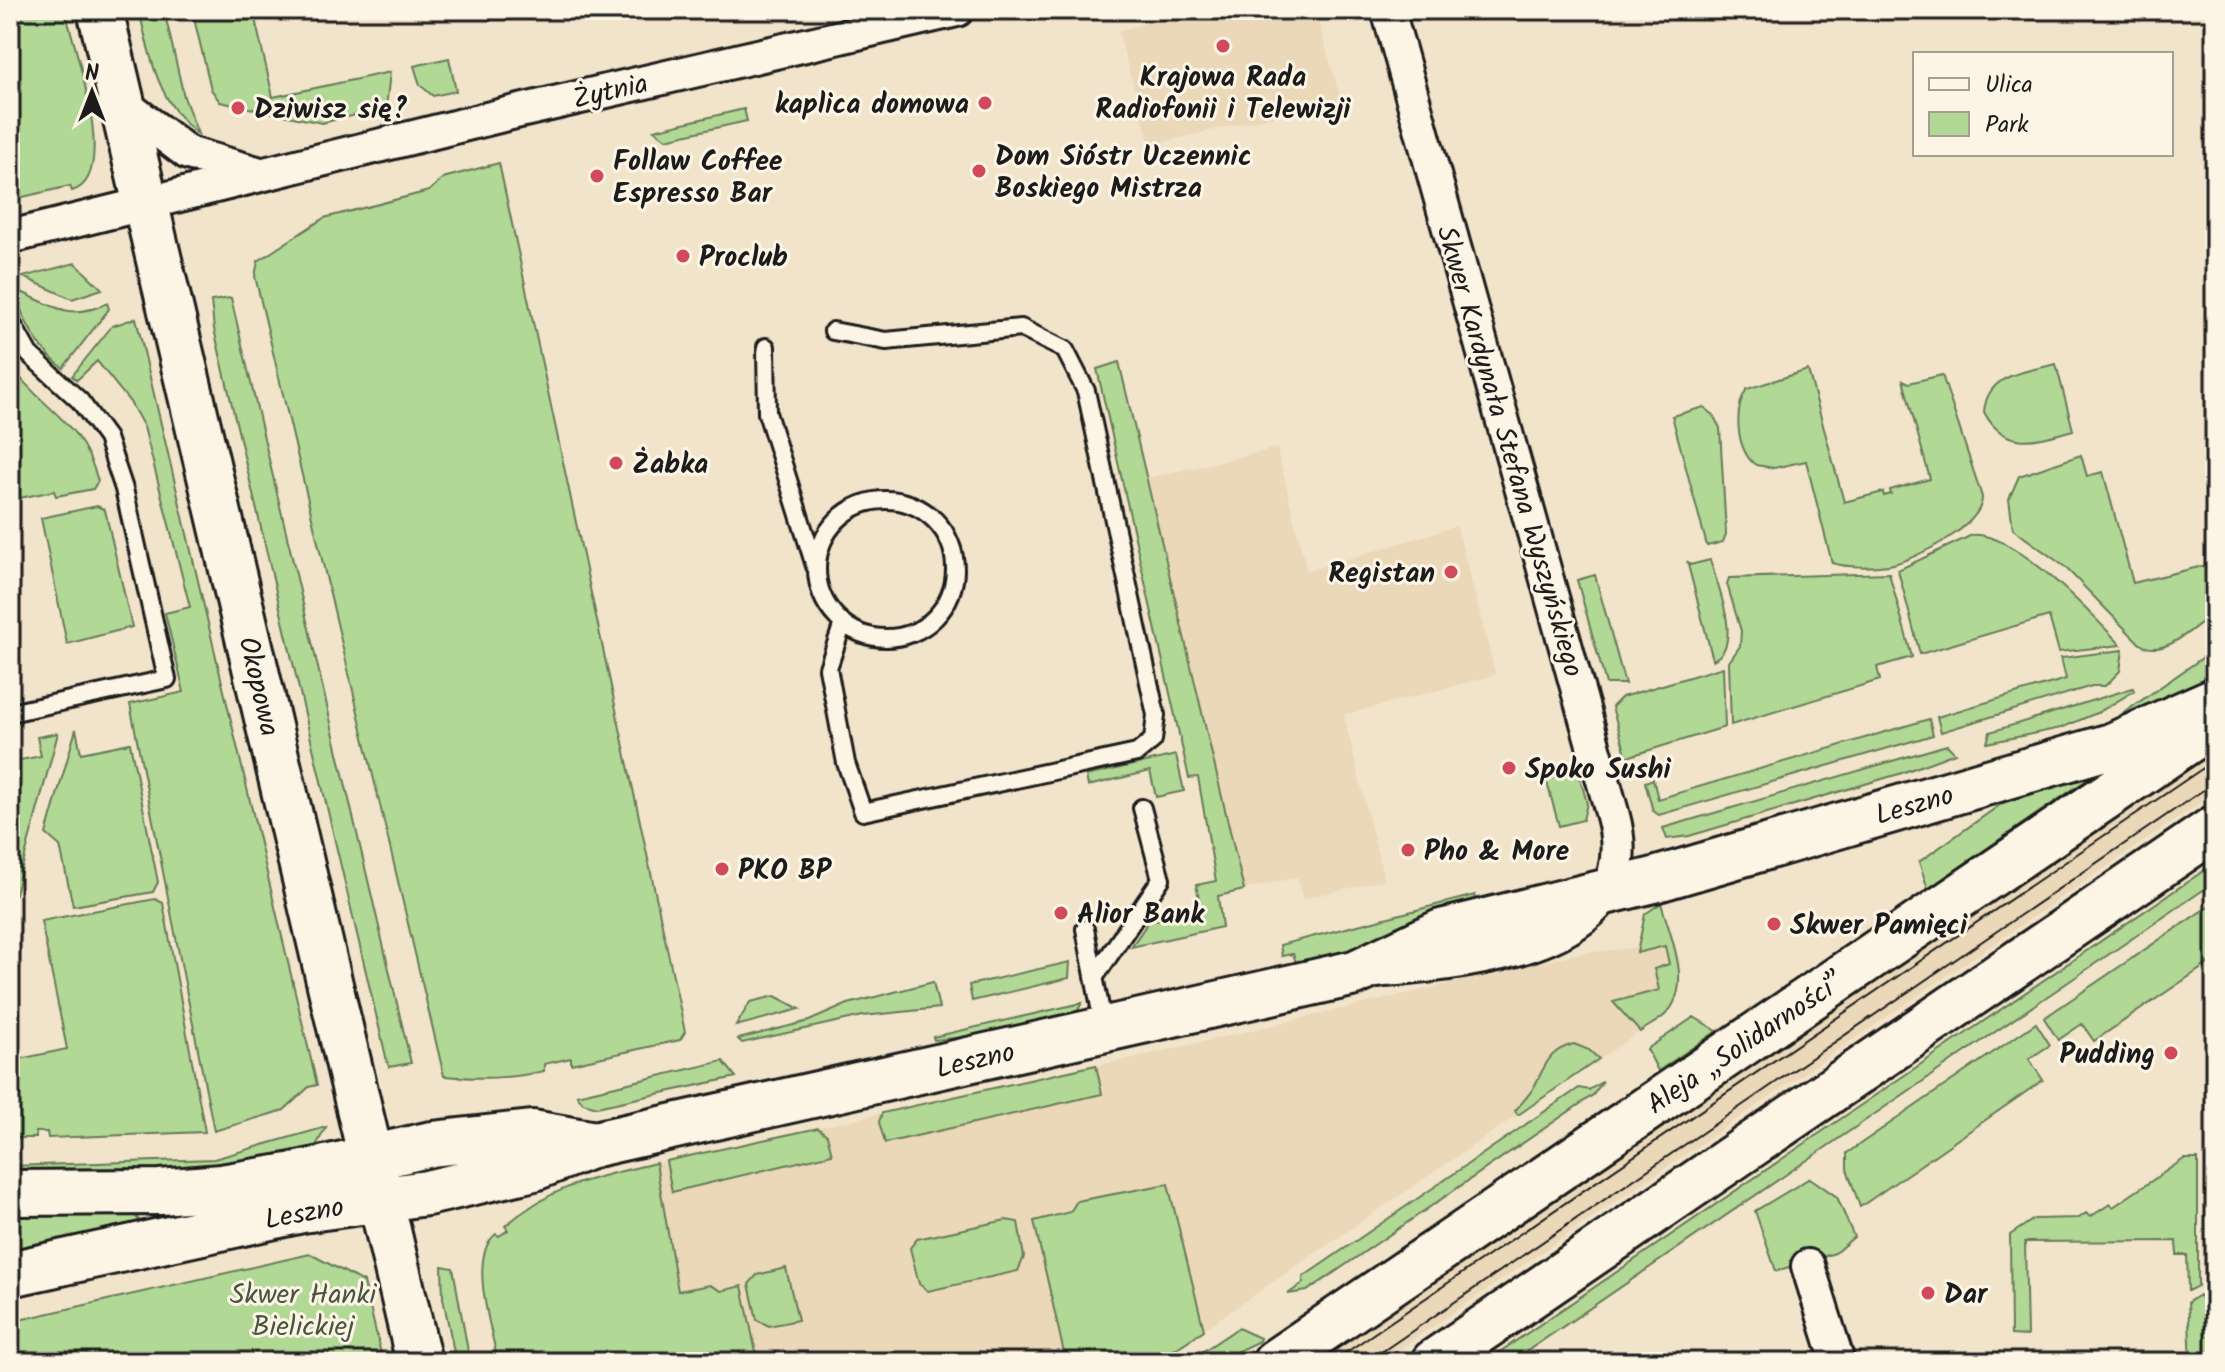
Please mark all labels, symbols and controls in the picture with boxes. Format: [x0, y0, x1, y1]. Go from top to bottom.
marker: Krajowa Rada Radiofonii i Telewizji [1214, 37, 1232, 55]
north arrow [52, 52, 132, 132]
legend [1913, 52, 2173, 156]
place label: Krajowa Rada Radiofonii i Telewizji [1095, 56, 1351, 133]
text: N [85, 57, 99, 92]
street label: Żytnia [568, 62, 653, 123]
text: Ulica [1985, 66, 2033, 105]
place label: kaplica domowa [775, 83, 969, 128]
place label: Dziwisz się? [254, 88, 408, 133]
marker: kaplica domowa [976, 94, 994, 112]
marker: Dziwisz się? [229, 99, 247, 117]
text: Park [1985, 106, 2029, 145]
place label: Dom Sióstr Uczennic Boskiego Mistrza [995, 135, 1252, 212]
place label: Follaw Coffee Espresso Bar [613, 140, 783, 217]
marker: Dom Sióstr Uczennic Boskiego Mistrza [970, 162, 988, 180]
marker: Follaw Coffee Espresso Bar [588, 167, 606, 185]
street label: Skwer Kardynała Stefana Wyszyńskiego [1423, 221, 1595, 683]
place label: Proclub [699, 236, 788, 281]
marker: Proclub [674, 247, 692, 265]
place label: Żabka [632, 443, 708, 488]
marker: Żabka [607, 454, 625, 472]
place label: Registan [1328, 552, 1435, 597]
marker: Registan [1442, 563, 1460, 581]
street label: Okopowa [224, 632, 291, 741]
place label: Spoko Sushi [1525, 748, 1672, 793]
marker: Spoko Sushi [1500, 759, 1518, 777]
street label: Leszno [1870, 774, 1959, 839]
place label: Pho & More [1424, 830, 1570, 875]
marker: Pho & More [1399, 841, 1417, 859]
place label: PKO BP [738, 849, 833, 894]
marker: PKO BP [713, 860, 731, 878]
place label: Alior Bank [1077, 893, 1205, 938]
marker: Alior Bank [1052, 904, 1070, 922]
place label: Skwer Pamięci [1790, 904, 1968, 949]
marker: Skwer Pamięci [1765, 915, 1783, 933]
street label: Aleja „Solidarności” [1638, 961, 1855, 1127]
street label: Leszno [932, 1031, 1019, 1092]
place label: Pudding [2060, 1033, 2155, 1078]
marker: Pudding [2162, 1044, 2180, 1062]
street label: Leszno [261, 1185, 348, 1244]
park label: Skwer Hanki Bielickiej [230, 1273, 378, 1350]
place label: Dar [1944, 1273, 1989, 1318]
marker: Dar [1919, 1284, 1937, 1302]

